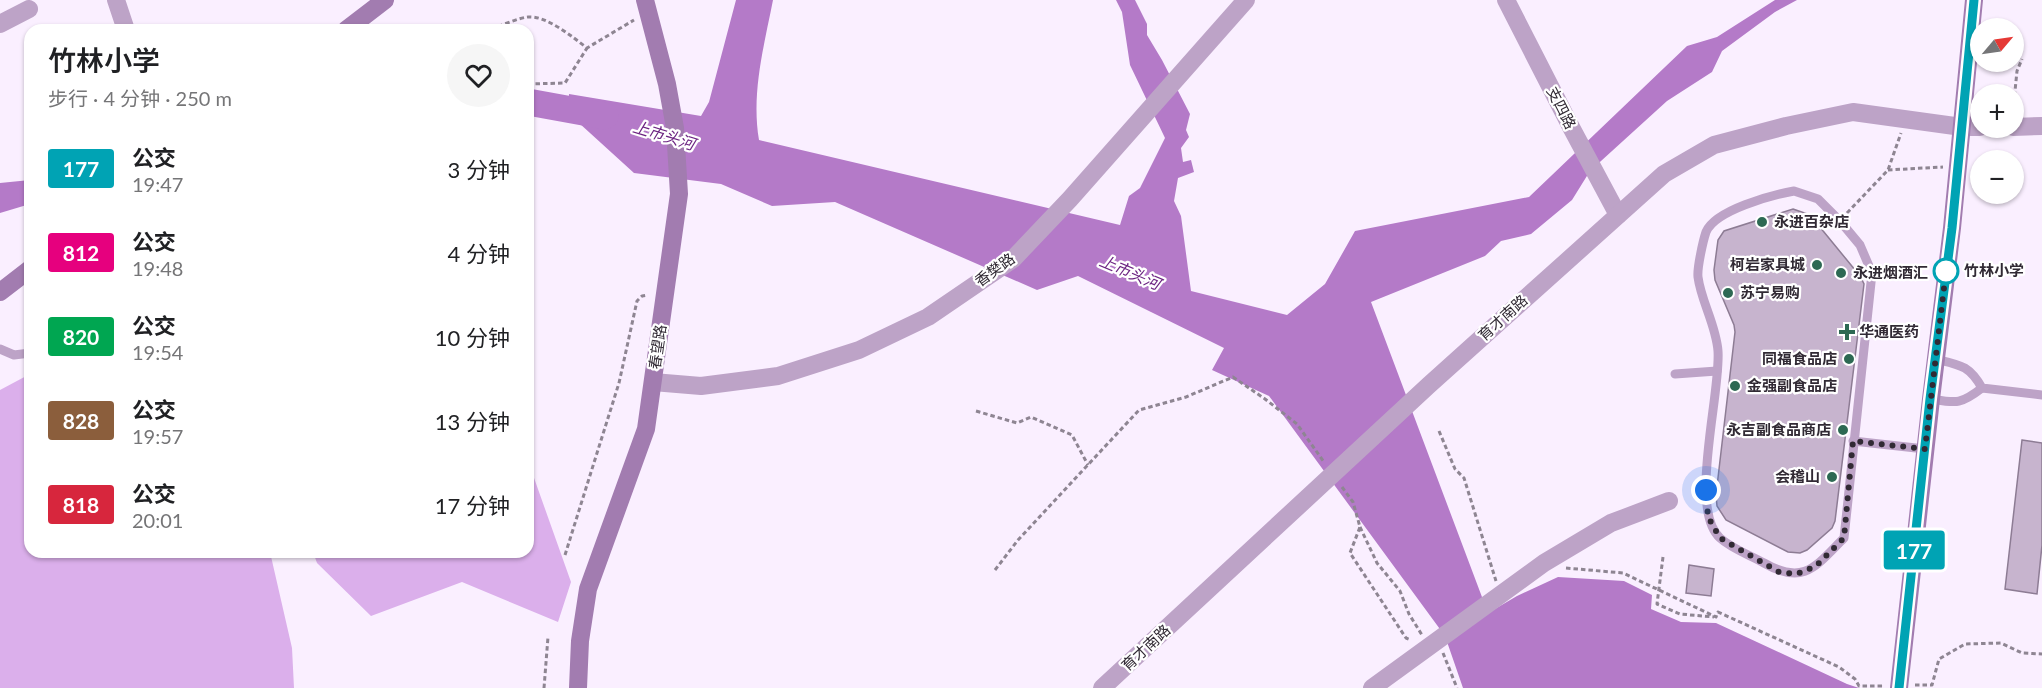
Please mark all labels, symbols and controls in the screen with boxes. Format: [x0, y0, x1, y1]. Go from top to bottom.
north arrow [1970, 18, 2024, 72]
map controls [1970, 18, 2024, 204]
text: 竹林小学 [48, 43, 160, 77]
button: heart [447, 44, 510, 107]
street label: 支四路 [1544, 83, 1580, 132]
button: + [1970, 84, 2024, 138]
text: 步行 · 4 分钟 · 250 m [48, 86, 232, 110]
water label: 上市头河 [631, 116, 700, 154]
text: 公交 [132, 144, 176, 171]
button: − [1970, 150, 2024, 204]
text: 177 [63, 156, 99, 181]
text: 3 分钟 [448, 156, 510, 183]
text: 19:47 [132, 172, 183, 196]
place label: 永进百杂店 [1774, 212, 1849, 230]
marker: 永进百杂店 [1755, 215, 1769, 229]
text: 公交 [132, 228, 176, 255]
text: 812 [63, 240, 99, 265]
text: 4 分钟 [448, 240, 510, 267]
street label: 香樊路 [971, 249, 1018, 290]
water label: 上市头河 [1097, 250, 1166, 294]
place label: 柯岩家具城 [1730, 255, 1805, 273]
text: 19:48 [132, 256, 183, 280]
marker: 柯岩家具城 [1810, 258, 1824, 272]
marker: 竹林小学 [1933, 258, 1959, 284]
place label: 竹林小学 [1964, 261, 2024, 279]
place label: 永进烟酒汇 [1853, 263, 1928, 281]
marker: 永进烟酒汇 [1834, 266, 1848, 280]
place label: 苏宁易购 [1740, 283, 1800, 301]
marker: 苏宁易购 [1721, 286, 1735, 300]
street label: 育才南路 [1474, 290, 1531, 344]
text: 公交 [132, 312, 176, 339]
place label: 华通医药 [1859, 322, 1919, 340]
street label: 春望路 [645, 323, 669, 370]
text: 820 [63, 324, 99, 349]
text: 10 分钟 [435, 324, 510, 351]
marker: 华通医药 [1840, 325, 1854, 339]
text: 19:54 [132, 340, 183, 364]
place label: 同福食品店 [1762, 349, 1837, 367]
marker: 同福食品店 [1842, 352, 1856, 366]
place label: 金强副食品店 [1747, 376, 1837, 394]
marker: 金强副食品店 [1728, 379, 1742, 393]
text: 公交 [132, 396, 176, 423]
text: 828 [63, 408, 99, 433]
text: 13 分钟 [435, 408, 510, 435]
place label: 永吉副食品商店 [1726, 420, 1831, 438]
marker: 永吉副食品商店 [1836, 423, 1850, 437]
text: 19:57 [132, 424, 183, 448]
place label: 会稽山 [1775, 467, 1820, 485]
marker: 会稽山 [1825, 470, 1839, 484]
your location [1691, 475, 1721, 505]
text: 公交 [132, 480, 176, 507]
text: 818 [63, 492, 99, 517]
text: 17 分钟 [435, 492, 510, 519]
text: 20:01 [132, 508, 183, 532]
line badge: 177 [1880, 530, 1948, 570]
text: 177 [1896, 538, 1932, 563]
street label: 育才南路 [1117, 620, 1173, 674]

